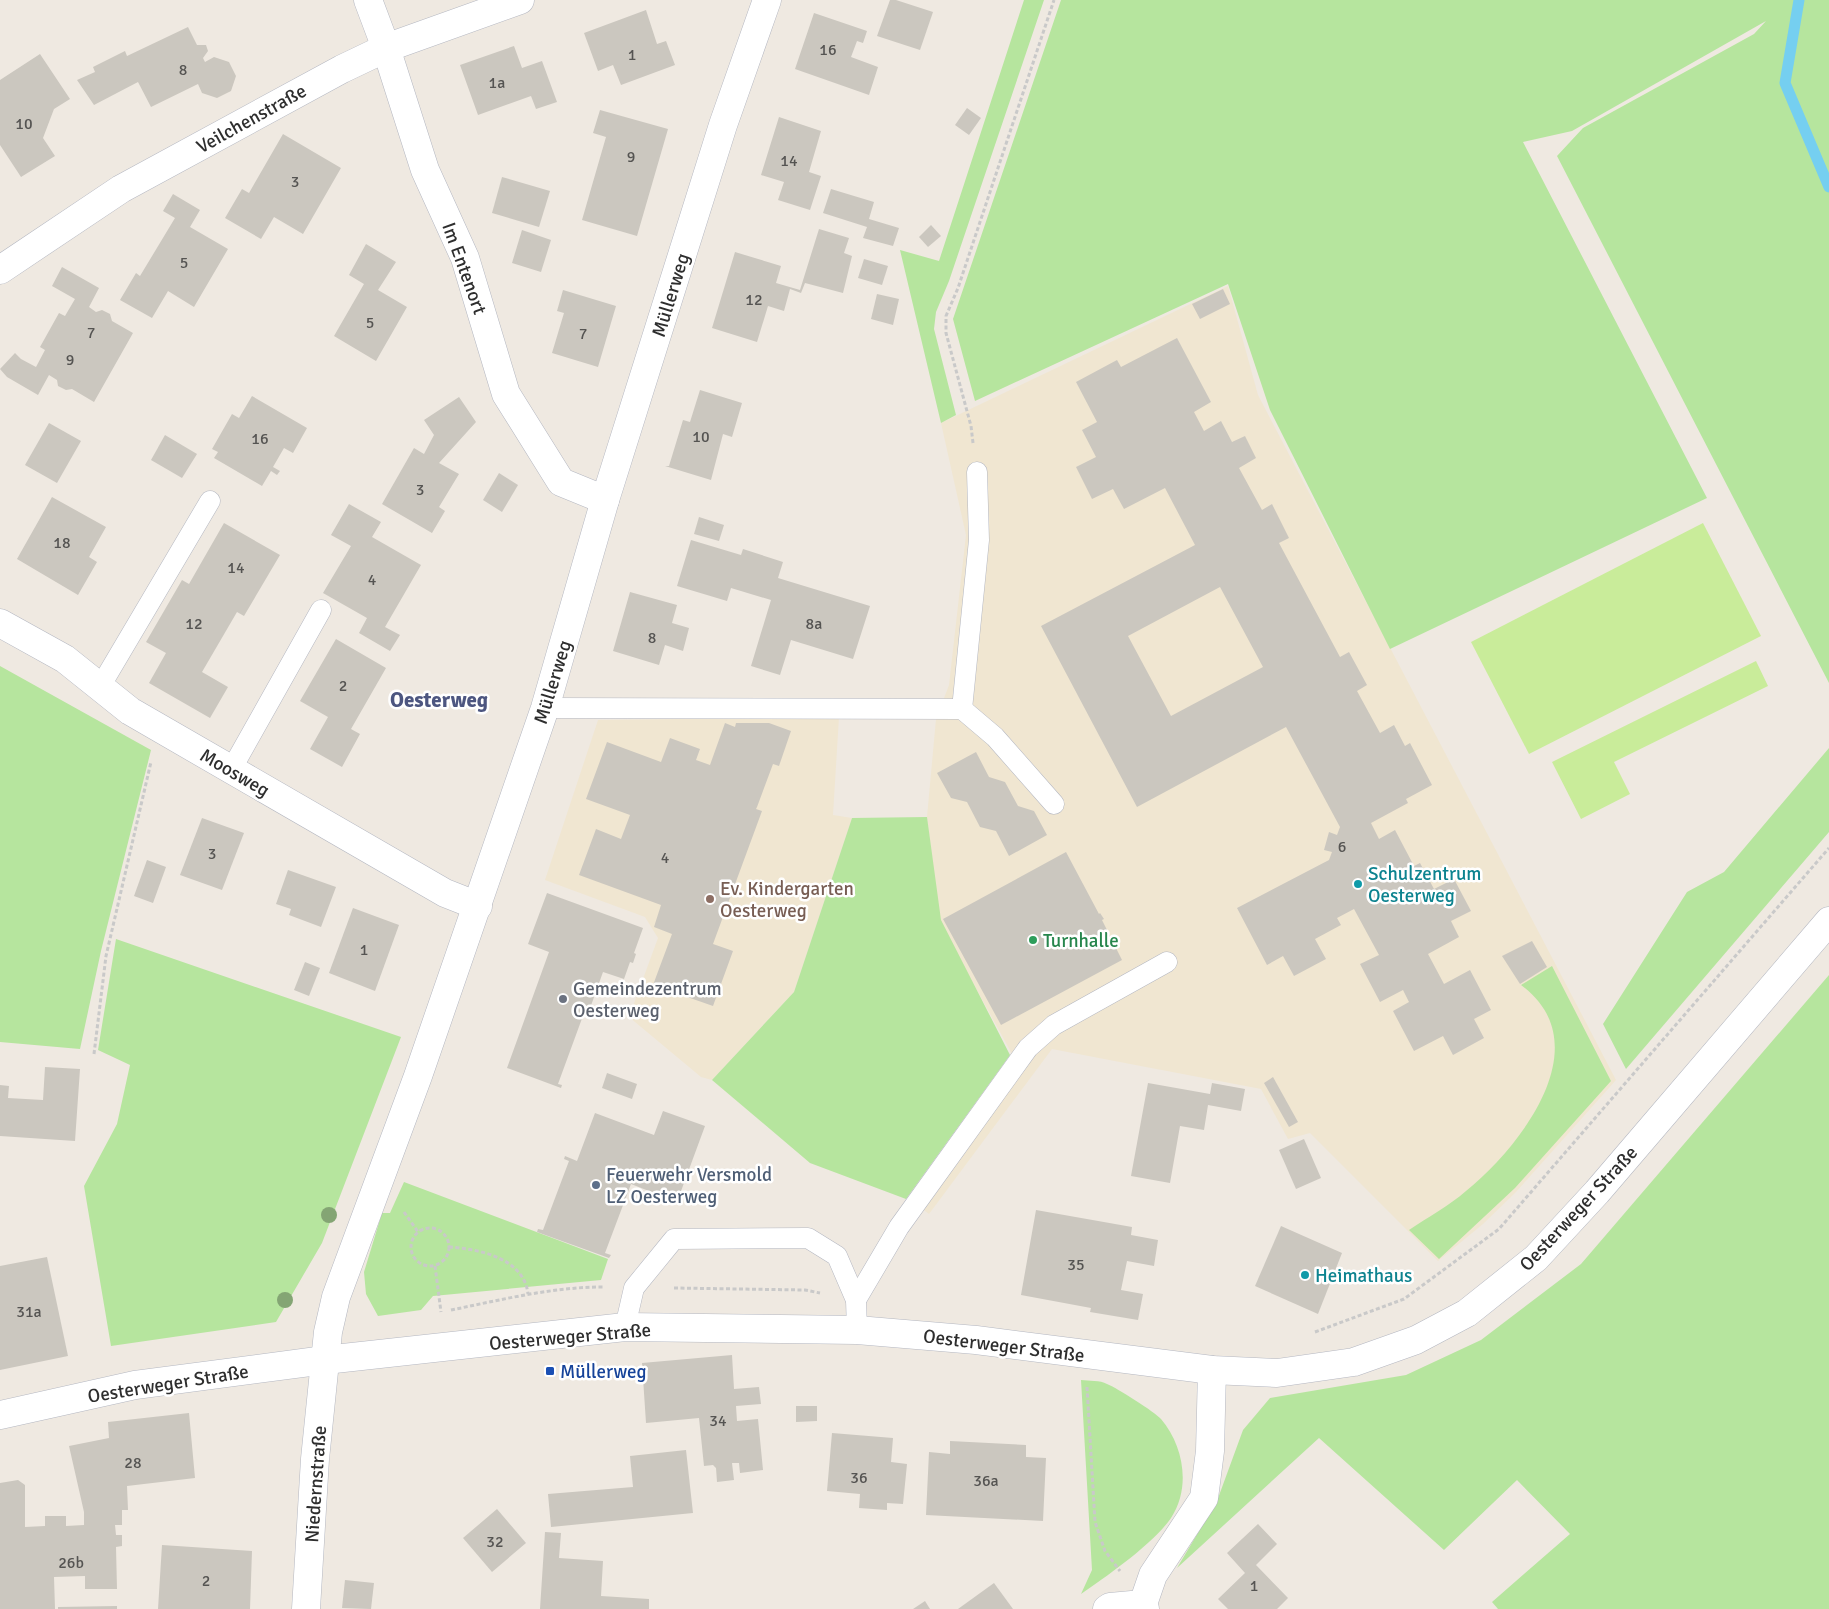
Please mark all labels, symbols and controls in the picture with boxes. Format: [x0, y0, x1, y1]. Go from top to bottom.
house number: 16 [819, 40, 837, 60]
house number: 1 [628, 45, 636, 65]
house number: 8 [179, 60, 187, 80]
house number: 1a [489, 73, 505, 93]
street label: Veilchenstraße [192, 79, 311, 159]
house number: 10 [15, 114, 33, 134]
house number: 9 [627, 147, 635, 167]
house number: 14 [780, 151, 798, 171]
house number: 3 [291, 172, 299, 192]
street label: Im Entenort [436, 219, 492, 318]
street label: Müllerweg [647, 250, 695, 340]
house number: 5 [180, 253, 188, 273]
house number: 12 [745, 290, 763, 310]
house number: 5 [366, 313, 374, 333]
house number: 7 [87, 323, 95, 343]
house number: 7 [579, 324, 587, 344]
house number: 9 [66, 350, 74, 370]
house number: 10 [692, 427, 710, 447]
house number: 16 [251, 429, 269, 449]
house number: 3 [416, 480, 424, 500]
house number: 18 [53, 533, 71, 553]
house number: 14 [227, 558, 245, 578]
house number: 4 [368, 570, 377, 590]
house number: 12 [185, 614, 203, 634]
house number: 8a [806, 614, 822, 634]
house number: 8 [648, 628, 656, 648]
street label: Müllerweg [529, 637, 577, 727]
house number: 2 [339, 676, 347, 696]
district label: Oesterweg [390, 687, 488, 713]
street label: Moosweg [195, 743, 274, 802]
house number: 6 [1338, 837, 1346, 857]
house number: 3 [208, 844, 216, 864]
house number: 4 [661, 848, 670, 868]
place label: Schulzentrum Oesterweg [1368, 862, 1481, 908]
place label: Ev. Kindergarten Oesterweg [720, 877, 854, 923]
marker: Schulzentrum Oesterweg [1352, 878, 1364, 890]
marker: Ev. Kindergarten Oesterweg [704, 893, 716, 905]
place label: Turnhalle [1043, 929, 1119, 953]
marker: Turnhalle [1027, 934, 1039, 946]
house number: 1 [360, 940, 368, 960]
place label: Gemeindezentrum Oesterweg [573, 977, 722, 1023]
marker: Gemeindezentrum Oesterweg [557, 993, 569, 1005]
street label: Oesterweger Straße [1515, 1141, 1643, 1276]
place label: Feuerwehr Versmold LZ Oesterweg [606, 1163, 772, 1209]
marker: Feuerwehr Versmold LZ Oesterweg [590, 1179, 602, 1191]
house number: 35 [1067, 1255, 1085, 1275]
place label: Heimathaus [1315, 1264, 1412, 1288]
marker: Heimathaus [1299, 1269, 1311, 1281]
house number: 31a [16, 1302, 42, 1322]
street label: Oesterweger Straße [488, 1318, 652, 1356]
street label: Oesterweger Straße [922, 1324, 1086, 1368]
street label: Oesterweger Straße [86, 1359, 250, 1409]
place label: Müllerweg [560, 1360, 646, 1384]
marker: Müllerweg [544, 1365, 556, 1377]
house number: 34 [709, 1411, 727, 1431]
street label: Niedernstraße [300, 1425, 332, 1543]
house number: 28 [124, 1453, 142, 1473]
house number: 36 [850, 1468, 868, 1488]
house number: 36a [973, 1471, 999, 1491]
house number: 32 [486, 1532, 504, 1552]
house number: 26b [58, 1553, 84, 1573]
house number: 2 [202, 1571, 210, 1591]
house number: 1 [1250, 1576, 1258, 1596]

